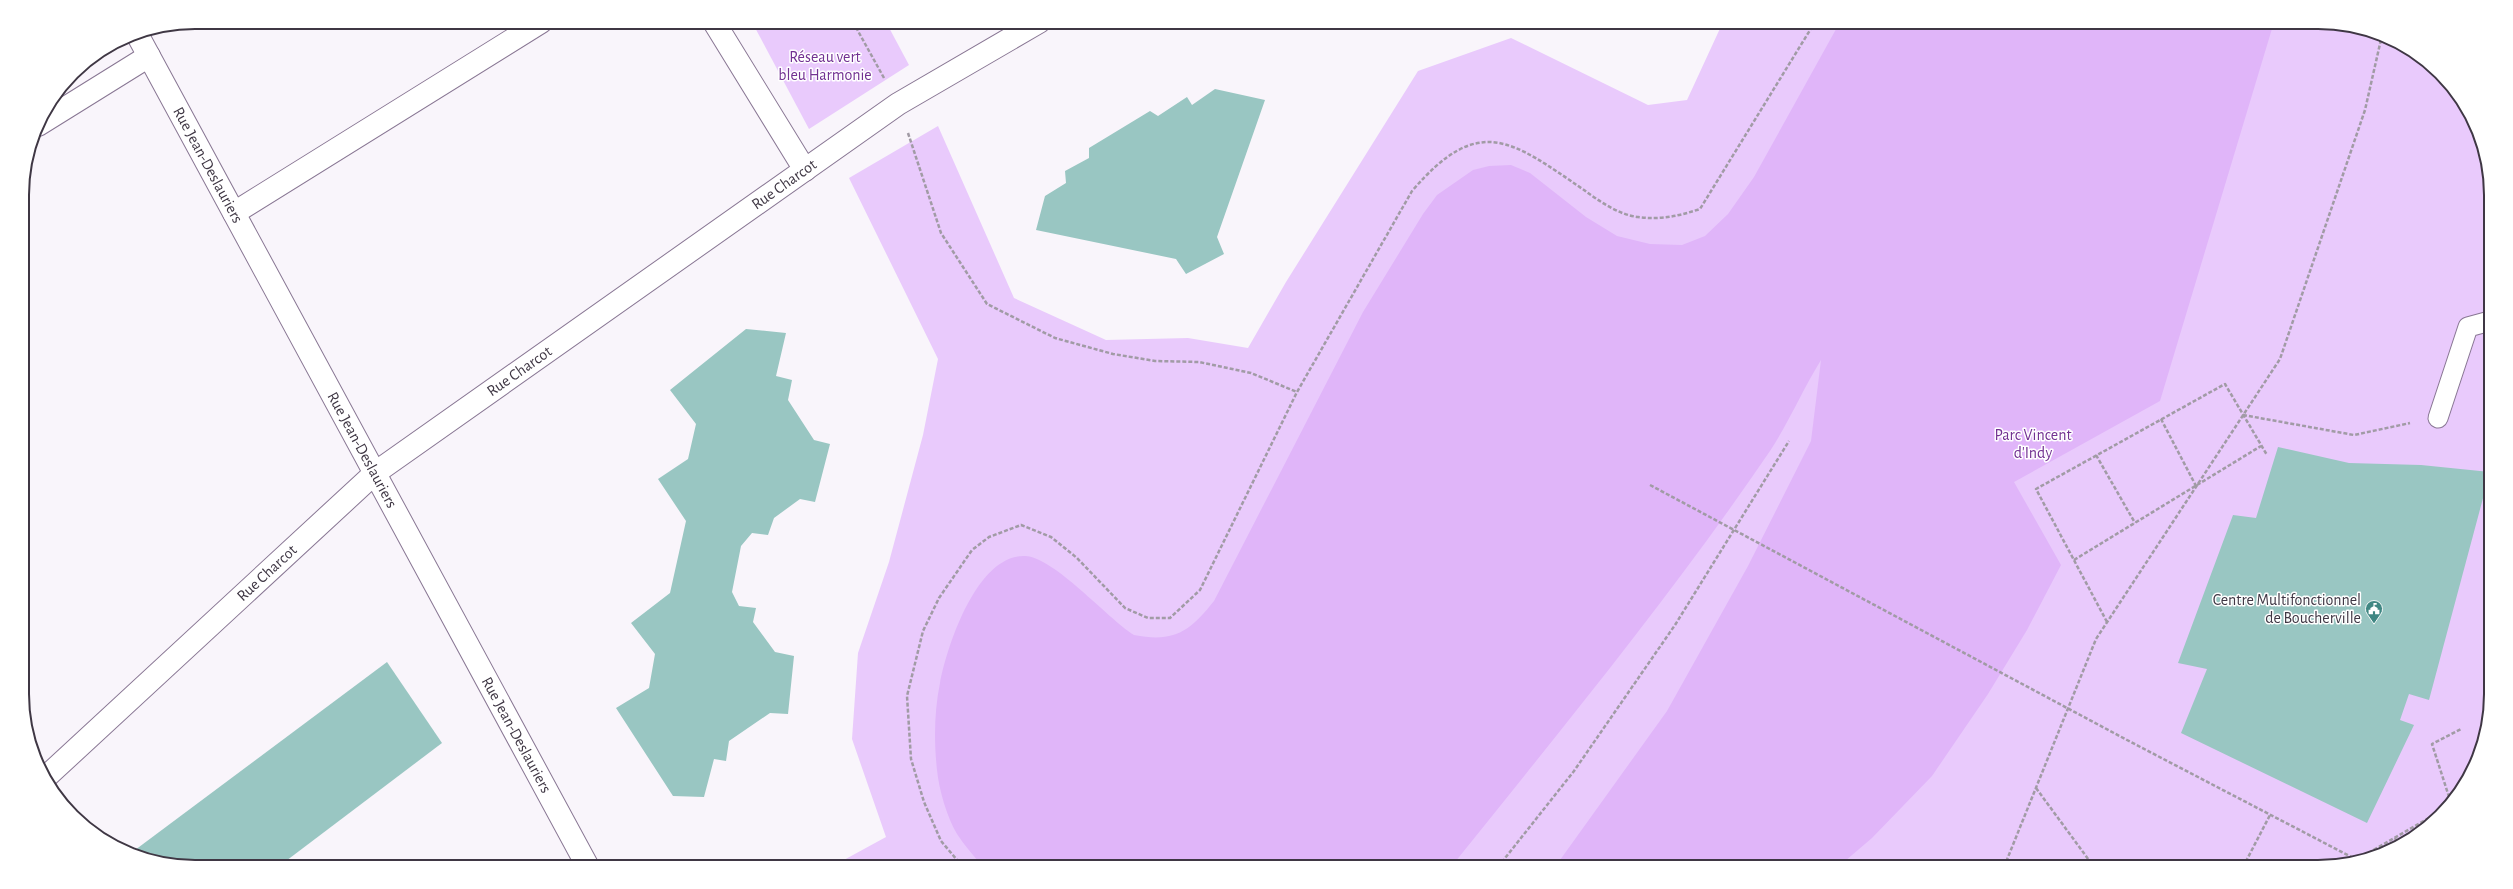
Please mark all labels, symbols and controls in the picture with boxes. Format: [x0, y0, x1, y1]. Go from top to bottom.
park label: Réseau vert bleu Harmonie [778, 49, 872, 83]
street label: Rue Jean-Deslauriers [170, 104, 246, 226]
street label: Rue Charcot [749, 156, 819, 213]
street label: Rue Charcot [484, 343, 555, 399]
street label: Rue Jean-Deslauriers [324, 389, 400, 511]
park label: Parc Vincent d'Indy [1994, 427, 2072, 462]
street label: Rue Charcot [234, 542, 300, 604]
place label: Centre Multifonctionnel de Boucherville [2213, 592, 2361, 626]
public building icon: Centre Multifonctionnel de Boucherville [2364, 599, 2384, 624]
street label: Rue Jean-Deslauriers [479, 674, 554, 796]

